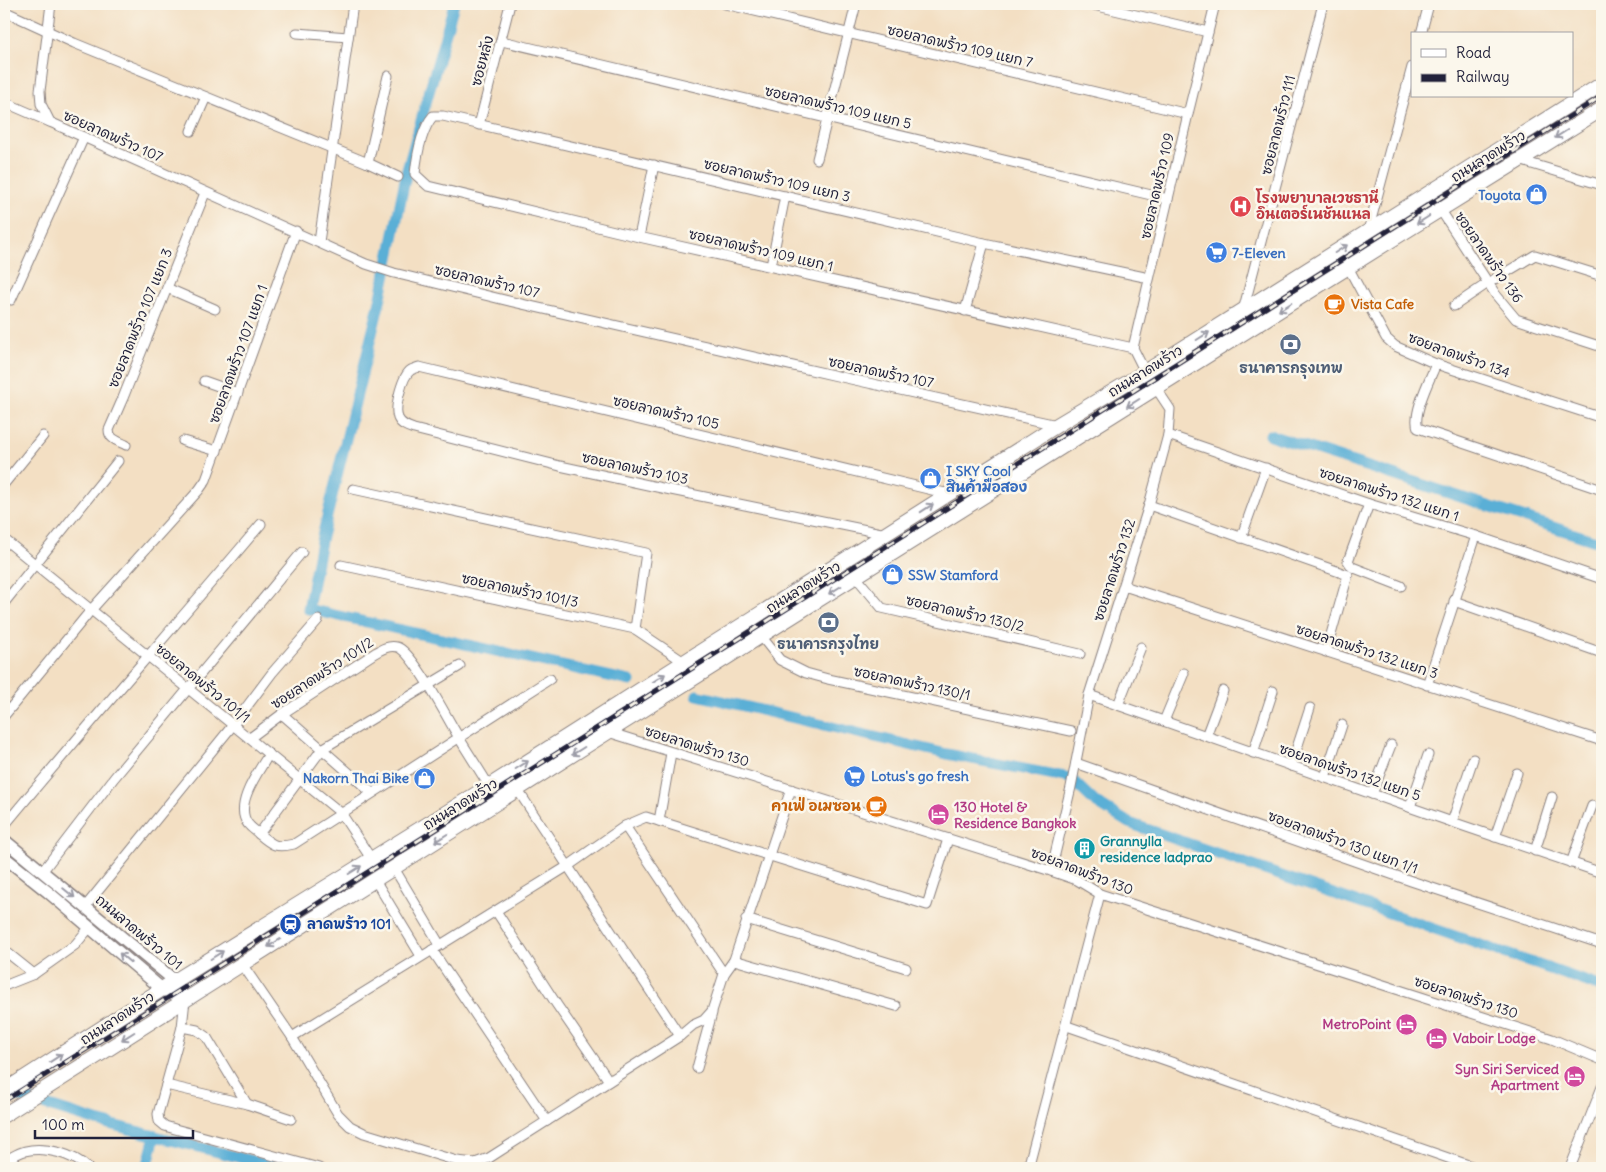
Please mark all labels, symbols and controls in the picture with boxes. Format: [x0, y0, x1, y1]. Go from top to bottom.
street label: ซอยลาดพร้าว 109 แยก 7 [885, 20, 1035, 72]
legend [1411, 32, 1574, 98]
street label: ซอยหลัง [467, 34, 497, 88]
text: Road [1456, 43, 1491, 62]
text: Railway [1456, 67, 1510, 86]
street label: ซอยลาดพร้าว 111 [1257, 73, 1299, 177]
street label: ซอยลาดพร้าว 109 แยก 5 [763, 81, 913, 133]
street label: ซอยลาดพร้าว 107 [60, 106, 166, 166]
street label: ถนนลาดพร้าว [1447, 126, 1529, 186]
one-way arrow [1554, 130, 1568, 140]
street label: ซอยลาดพร้าว 109 [1136, 131, 1178, 241]
street label: ซอยลาดพร้าว 109 แยก 3 [702, 154, 852, 206]
shop icon: Toyota [1525, 183, 1549, 207]
place label: Toyota [1478, 186, 1521, 204]
place label: โรงพยาบาลเวชธานี อินเตอร์เนชันแนล [1255, 188, 1379, 223]
hospital icon: โรงพยาบาลเวชธานี อินเตอร์เนชันแนล [1228, 194, 1252, 218]
street label: ซอยลาดพร้าว 136 [1451, 208, 1527, 306]
one-way arrow [1416, 215, 1430, 225]
street label: ซอยลาดพร้าว 109 แยก 1 [687, 225, 835, 275]
supermarket icon: 7-Eleven [1204, 241, 1228, 265]
one-way arrow [1333, 243, 1347, 253]
place label: 7-Eleven [1232, 244, 1286, 262]
street label: ซอยลาดพร้าว 107 แยก 3 [104, 246, 176, 390]
street label: ซอยลาดพร้าว 107 [433, 260, 541, 302]
street label: ซอยลาดพร้าว 107 แยก 1 [204, 282, 272, 426]
cafe icon: Vista Cafe [1323, 292, 1347, 316]
place label: Vista Cafe [1351, 295, 1415, 313]
one-way arrow [1278, 301, 1292, 312]
street label: ซอยลาดพร้าว 134 [1406, 328, 1512, 382]
one-way arrow [1196, 330, 1210, 340]
bank icon: ธนาคารกรุงเทพ [1279, 333, 1303, 357]
street label: ถนนลาดพร้าว [1104, 341, 1186, 401]
street label: ซอยลาดพร้าว 107 [827, 352, 935, 392]
place label: ธนาคารกรุงเทพ [1239, 359, 1343, 379]
street label: ซอยลาดพร้าว 105 [611, 391, 721, 433]
one-way arrow [1126, 398, 1140, 408]
street label: ซอยลาดพร้าว 103 [580, 448, 690, 488]
place label: I SKY Cool สินค้ามือสอง [946, 462, 1028, 496]
street label: ซอยลาดพร้าว 132 แยก 1 [1317, 463, 1461, 525]
shop icon: I SKY Cool สินค้ามือสอง [918, 467, 942, 491]
one-way arrow [920, 502, 934, 512]
street label: ซอยลาดพร้าว 132 [1089, 516, 1139, 624]
street label: ถนนลาดพร้าว [762, 557, 844, 617]
shop icon: SSW Stamford [880, 563, 904, 587]
place label: SSW Stamford [908, 566, 999, 584]
street label: ซอยลาดพร้าว 101/3 [460, 569, 580, 611]
one-way arrow [828, 585, 842, 595]
street label: ซอยลาดพร้าว 130/2 [904, 591, 1026, 635]
bank icon: ธนาคารกรุงไทย [816, 610, 840, 634]
street label: ซอยลาดพร้าว 132 แยก 3 [1294, 619, 1440, 683]
street label: ซอยลาดพร้าว 101/2 [267, 633, 377, 713]
place label: ธนาคารกรุงไทย [777, 634, 879, 655]
street label: ซอยลาดพร้าว 101/1 [152, 639, 254, 727]
street label: ซอยลาดพร้าว 130/1 [852, 662, 972, 704]
one-way arrow [652, 672, 666, 682]
street label: ซอยลาดพร้าว 130 [643, 722, 751, 770]
street label: ซอยลาดพร้าว 132 แยก 5 [1277, 739, 1423, 805]
one-way arrow [572, 746, 586, 756]
one-way arrow [515, 759, 529, 770]
supermarket icon: Lotus's go fresh [843, 764, 867, 788]
shop icon: Nakorn Thai Bike [413, 766, 437, 790]
place label: Lotus's go fresh [871, 767, 969, 785]
place label: Nakorn Thai Bike [303, 769, 409, 787]
street label: ถนนลาดพร้าว [419, 774, 501, 834]
cafe icon: คาเฟ่ อเมซอน [865, 794, 889, 818]
place label: คาเฟ่ อเมซอน [771, 796, 861, 815]
place label: 130 Hotel & Residence Bangkok [954, 798, 1076, 832]
hotel icon: 130 Hotel & Residence Bangkok [926, 803, 950, 827]
street label: ซอยลาดพร้าว 130 แยก 1/1 [1265, 806, 1421, 878]
place label: Grannylla residence ladprao [1100, 832, 1213, 866]
one-way arrow [435, 833, 449, 843]
building icon: Grannylla residence ladprao [1072, 837, 1096, 861]
street label: ซอยลาดพร้าว 130 [1028, 843, 1136, 899]
one-way arrow [347, 864, 361, 874]
one-way arrow [62, 888, 75, 899]
street label: ถนนลาดพร้าว 101 [92, 890, 186, 974]
station icon: ลาดพร้าว 101 [279, 912, 303, 936]
place label: ลาดพร้าว 101 [307, 914, 391, 933]
one-way arrow [268, 939, 282, 949]
one-way arrow [209, 950, 223, 960]
one-way arrow [119, 952, 132, 963]
street label: ซอยลาดพร้าว 130 [1412, 972, 1520, 1022]
street label: ถนนลาดพร้าว [77, 987, 157, 1049]
hotel icon: MetroPoint [1395, 1012, 1419, 1036]
place label: MetroPoint [1322, 1015, 1391, 1033]
hotel icon: Vaboir Lodge [1425, 1026, 1449, 1050]
place label: Vaboir Lodge [1453, 1029, 1536, 1047]
one-way arrow [122, 1031, 136, 1041]
one-way arrow [49, 1052, 63, 1063]
place label: Syn Siri Serviced Apartment [1455, 1060, 1560, 1094]
hotel icon: Syn Siri Serviced Apartment [1563, 1065, 1587, 1089]
scale bar [35, 1107, 192, 1139]
text: 100 m [42, 1115, 84, 1134]

